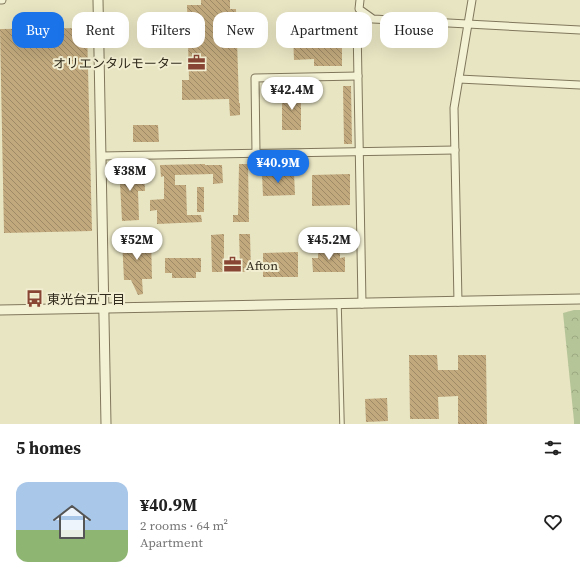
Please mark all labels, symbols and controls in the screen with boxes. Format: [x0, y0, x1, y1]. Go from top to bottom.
chip: Buy [12, 12, 64, 48]
chip: Rent [72, 12, 129, 48]
chip: Filters [137, 12, 205, 48]
chip: New [213, 12, 268, 48]
chip: Apartment [276, 12, 372, 48]
chip: House [380, 12, 448, 48]
office icon: オリエンタルモーター [186, 53, 206, 73]
place label: オリエンタルモーター [53, 55, 183, 72]
pin: ¥42.4M [259, 77, 325, 111]
text: ¥42.4M [270, 81, 314, 98]
pin: ¥40.9M [245, 150, 311, 184]
text: ¥40.9M [256, 154, 300, 171]
pin: ¥38M [106, 158, 154, 192]
text: ¥38M [114, 162, 146, 179]
pin: ¥52M [113, 227, 161, 261]
pin: ¥45.2M [296, 227, 362, 261]
text: ¥52M [121, 231, 153, 248]
text: ¥45.2M [307, 231, 351, 248]
office icon: Afton [223, 255, 243, 275]
place label: Afton [246, 257, 278, 274]
bus stop icon: 東光台五丁目 [24, 289, 44, 309]
place label: 東光台五丁目 [47, 291, 125, 308]
text: 5 homes [16, 436, 81, 460]
icon: filters [542, 437, 564, 459]
text: ¥40.9M [140, 493, 197, 517]
icon: home [48, 498, 96, 546]
icon: heart [542, 511, 564, 533]
text: 2 rooms · 64 m² [140, 517, 228, 534]
text: Apartment [140, 534, 203, 551]

